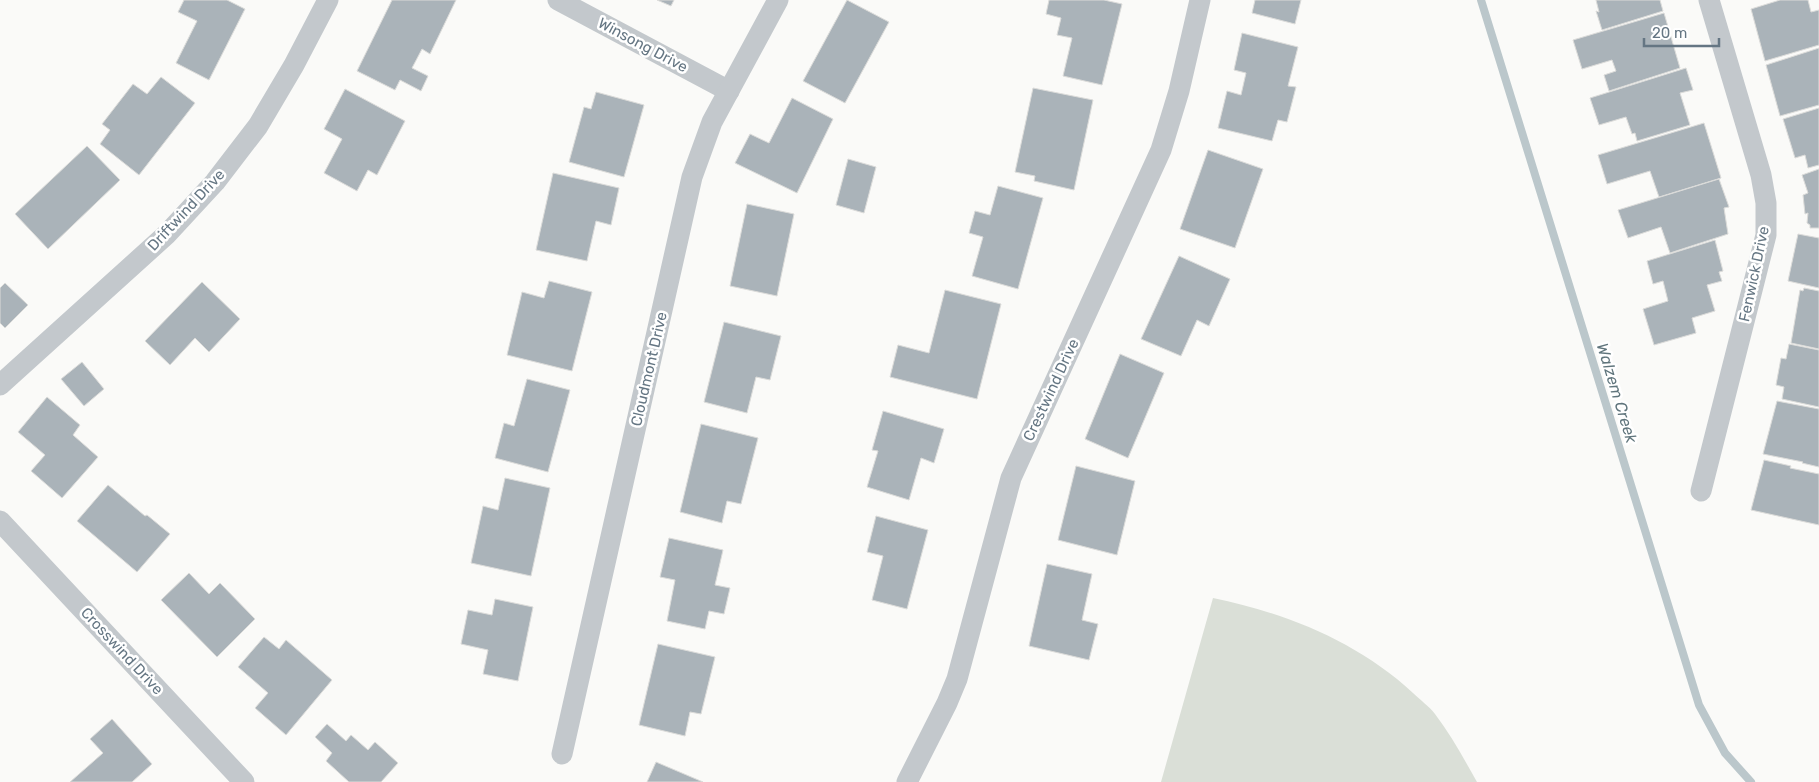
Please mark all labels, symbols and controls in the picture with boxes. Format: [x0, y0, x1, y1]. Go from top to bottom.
street label: Winsong Drive [595, 14, 691, 76]
scale bar [1644, 15, 1719, 47]
text: 20 m [1652, 24, 1687, 42]
street label: Driftwind Drive [144, 166, 228, 254]
street label: Fenwick Drive [1735, 225, 1773, 323]
street label: Cloudmont Drive [627, 310, 671, 428]
street label: Crestwind Drive [1019, 336, 1083, 444]
water label: Walzem Creek [1593, 341, 1641, 446]
street label: Crosswind Drive [77, 604, 167, 698]

